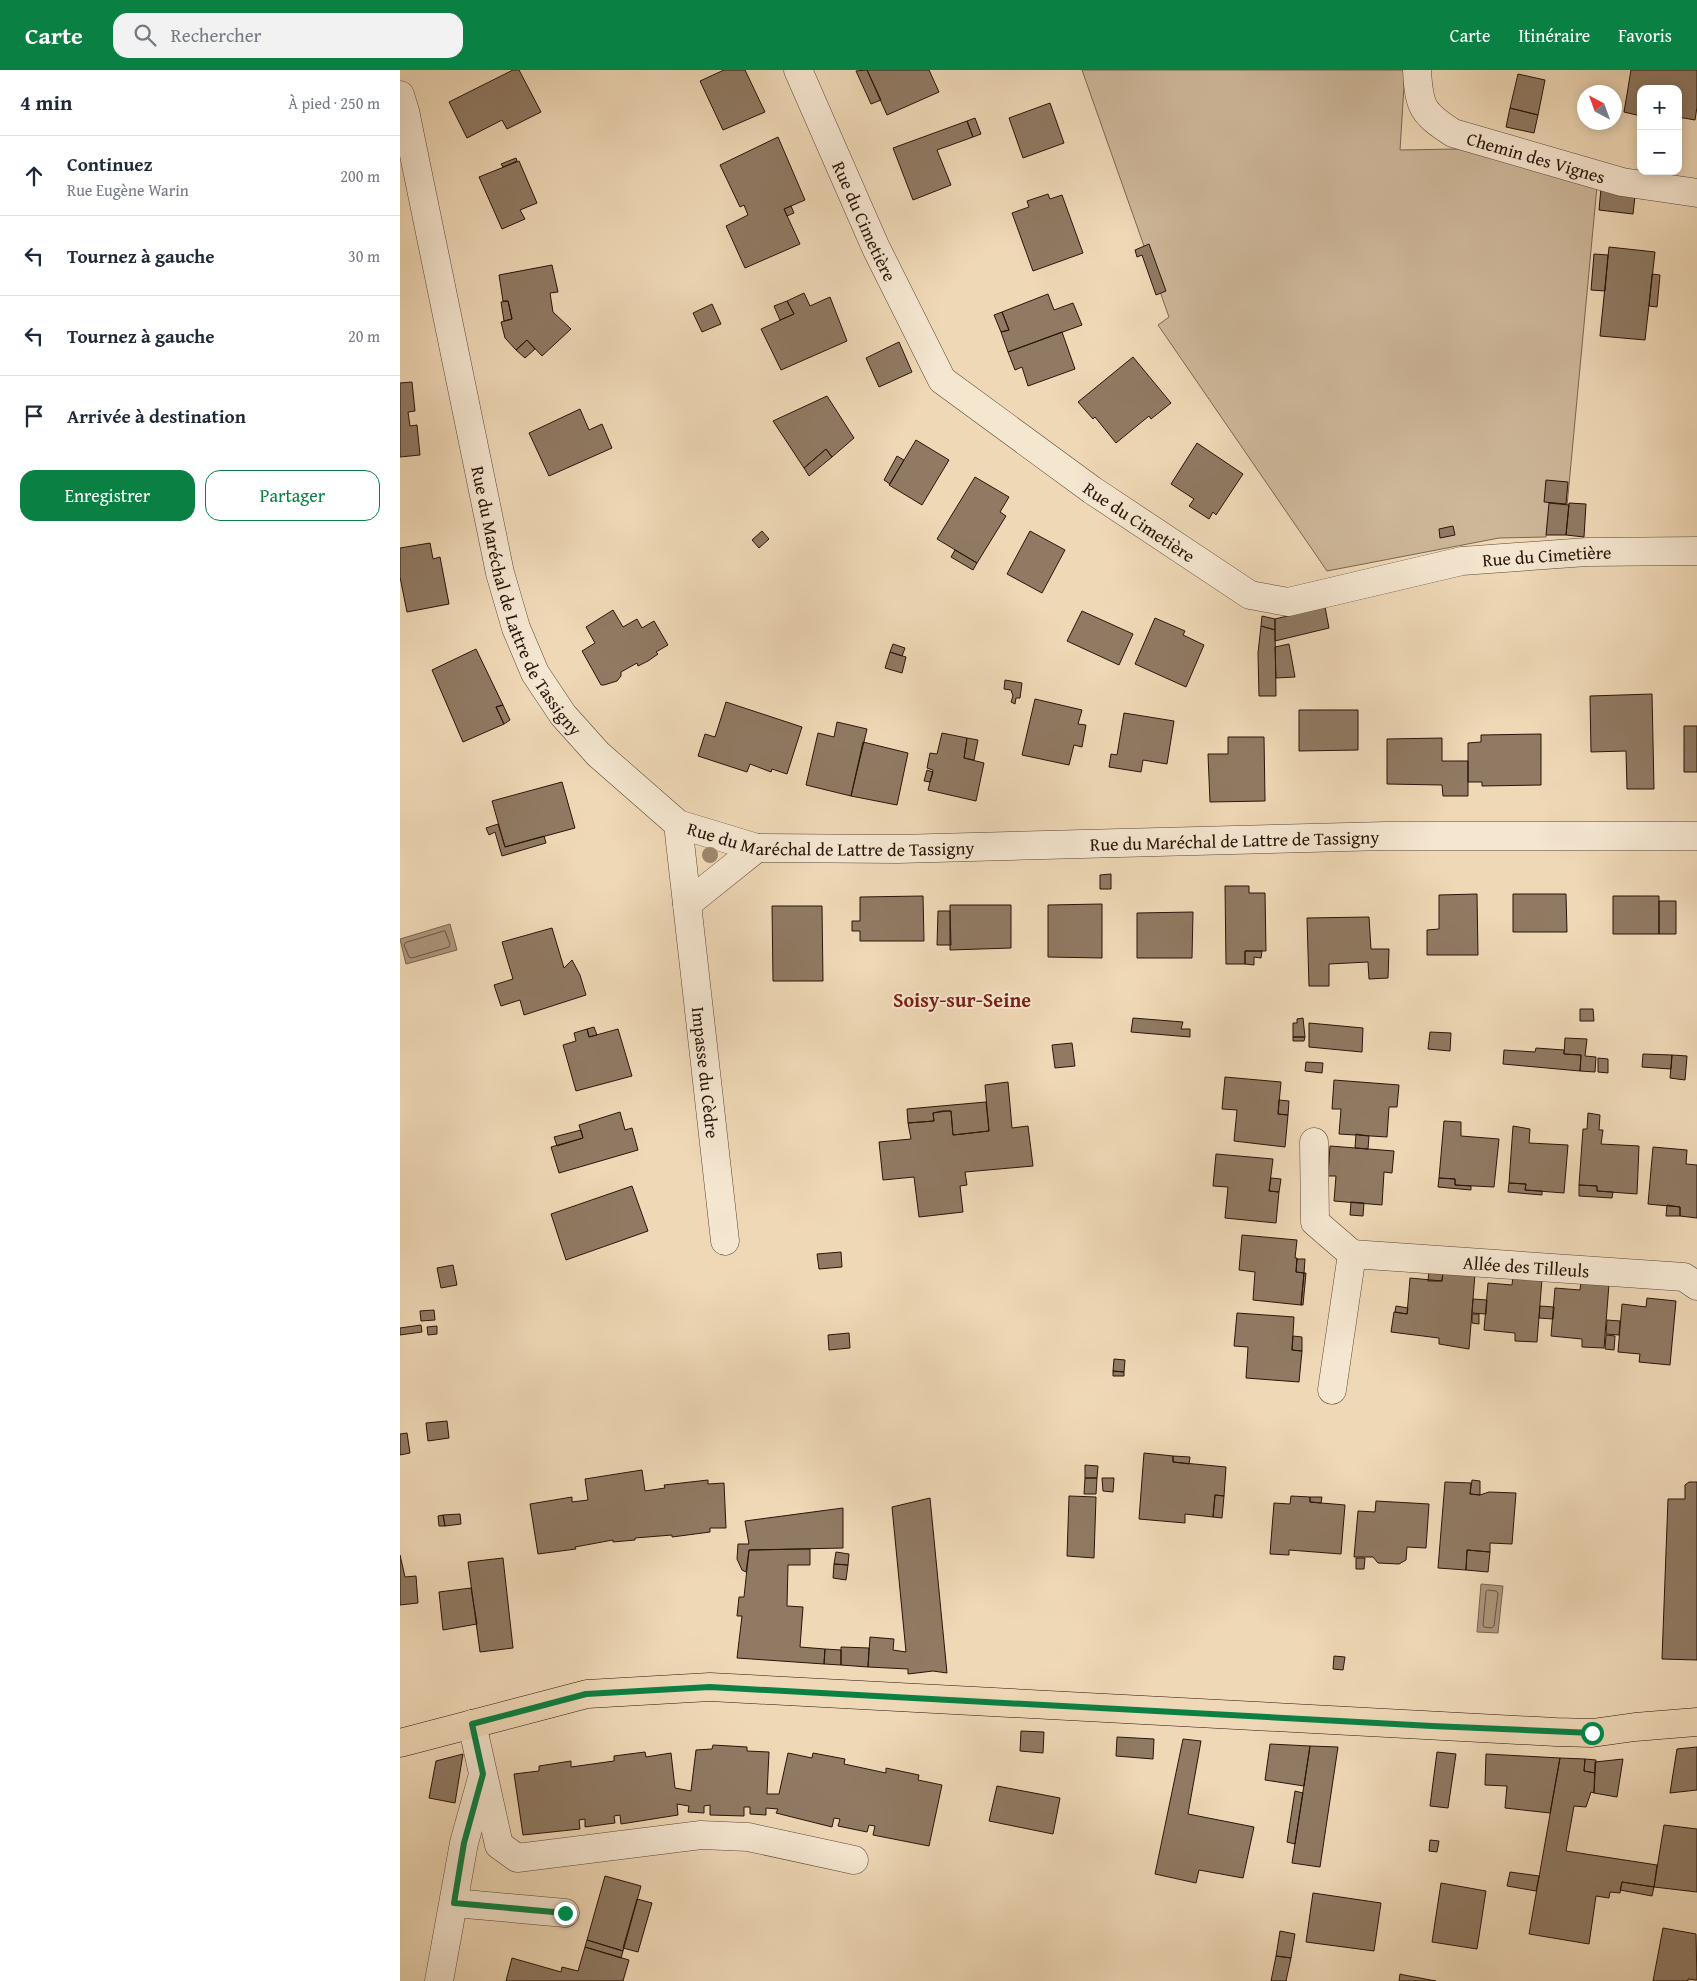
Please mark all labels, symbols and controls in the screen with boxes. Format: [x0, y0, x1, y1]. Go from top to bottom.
search box [113, 13, 463, 58]
text: Carte [25, 18, 83, 53]
icon: search [131, 21, 159, 49]
text: Rechercher [171, 21, 261, 49]
text: Carte [1450, 22, 1490, 49]
text: Itinéraire [1518, 22, 1590, 49]
text: Favoris [1618, 22, 1672, 49]
north arrow [1577, 85, 1622, 130]
map controls [1637, 85, 1682, 175]
button: + [1637, 85, 1682, 130]
text: 4 min [20, 87, 72, 118]
text: À pied · 250 m [288, 91, 380, 115]
street label: Chemin des Vignes [1464, 124, 1609, 190]
button: − [1637, 130, 1682, 175]
text: Continuez [67, 150, 153, 178]
street label: Rue du Cimetière [826, 156, 904, 286]
icon: ahead [20, 162, 48, 190]
text: 200 m [340, 164, 380, 188]
text: Rue Eugène Warin [67, 178, 189, 202]
icon: left [20, 242, 48, 270]
text: Tournez à gauche [67, 242, 215, 270]
text: 30 m [348, 244, 380, 268]
icon: left [20, 322, 48, 350]
text: Tournez à gauche [67, 322, 215, 350]
text: 20 m [348, 324, 380, 348]
icon: arrive [20, 402, 48, 430]
text: Arrivée à destination [67, 402, 246, 430]
street label: Rue du Maréchal de Lattre de Tassigny [465, 463, 589, 742]
button: Enregistrer [20, 470, 195, 521]
button: Partager [205, 470, 380, 521]
street label: Rue du Cimetière [1078, 475, 1201, 569]
street label: Rue du Cimetière [1481, 538, 1611, 573]
street label: Rue du Maréchal de Lattre de Tassigny [684, 814, 975, 863]
street label: Rue du Maréchal de Lattre de Tassigny [1090, 823, 1380, 857]
district label: Soisy-sur-Seine [893, 985, 1031, 1014]
street label: Impasse du Cèdre [685, 1005, 727, 1140]
street label: Allée des Tilleuls [1462, 1248, 1590, 1284]
route start [1581, 1722, 1604, 1745]
route end [554, 1902, 577, 1925]

